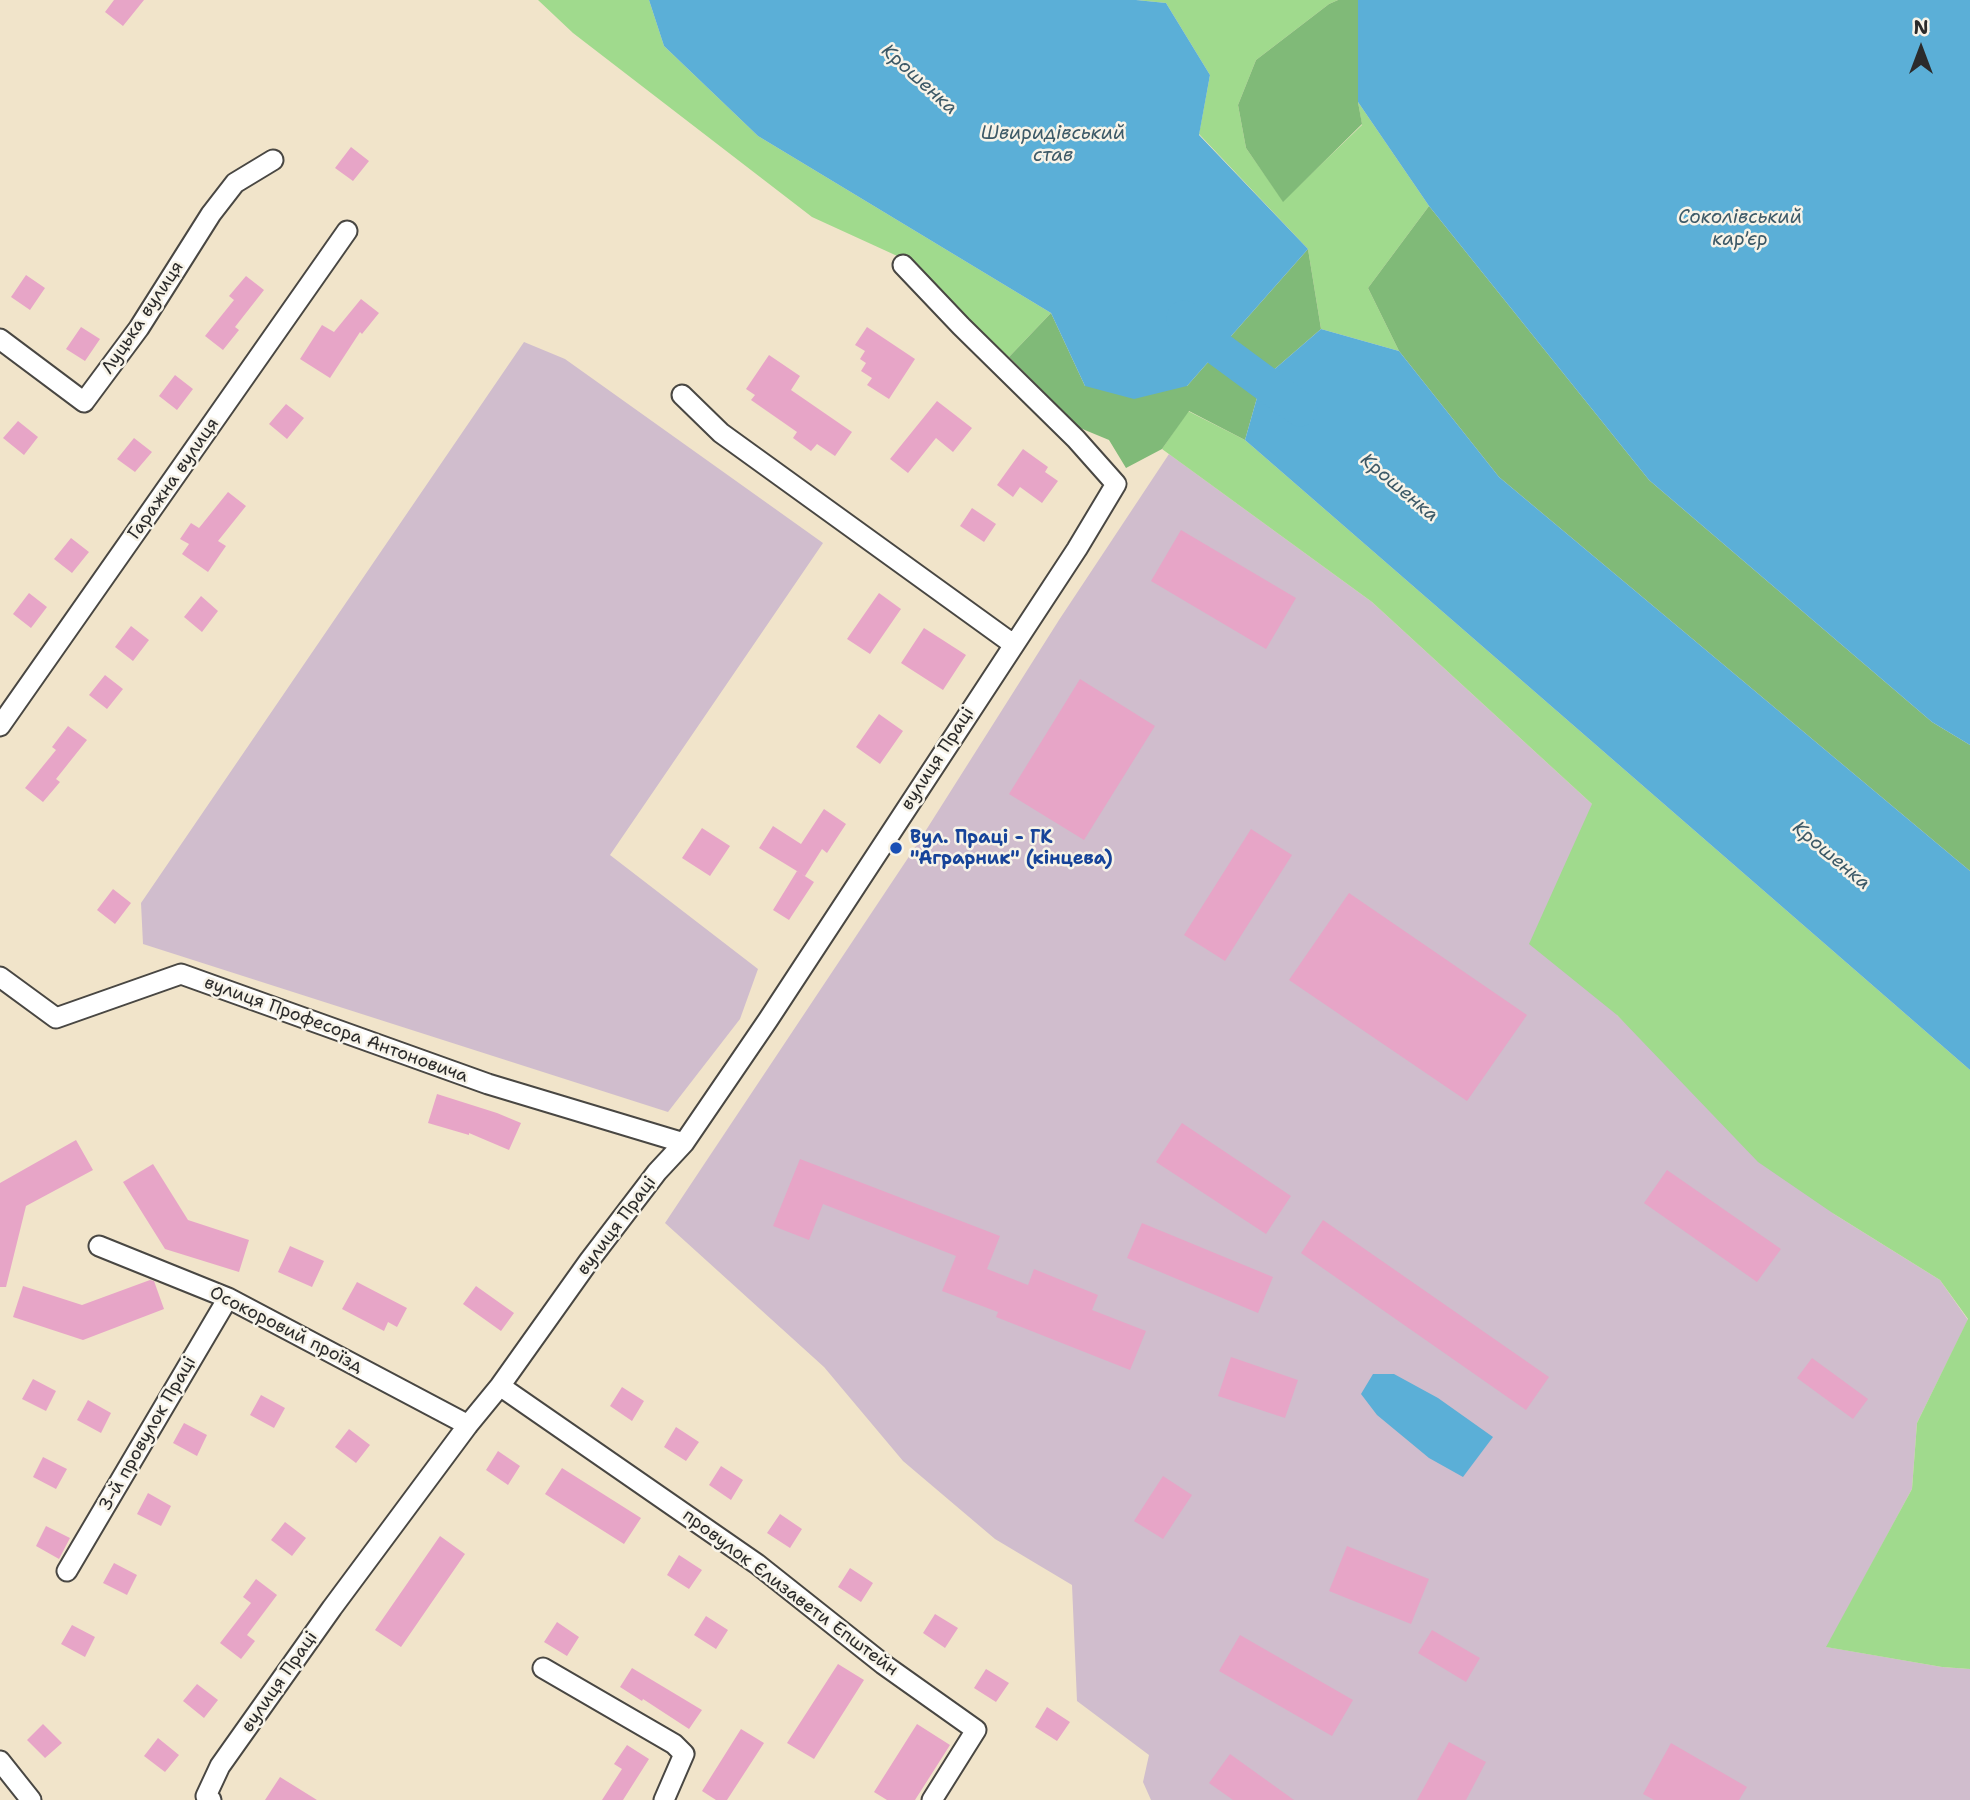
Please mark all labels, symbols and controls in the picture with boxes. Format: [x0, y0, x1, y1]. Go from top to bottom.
north arrow [1886, 14, 1956, 84]
text: N [1913, 15, 1929, 40]
water label: Крошенка [876, 40, 962, 120]
water label: Швиридівський став [981, 123, 1125, 167]
water label: Соколівський кар'єр [1678, 207, 1802, 251]
street label: Луцька вулиця [97, 257, 189, 379]
street label: Гаражна вулиця [124, 414, 224, 544]
water label: Крошенка [1355, 449, 1443, 527]
street label: вулиця Праці [897, 704, 979, 814]
water label: Крошенка [1787, 817, 1875, 895]
place label: Вул. Праці - ГК "Аграрник" (кінцева) [910, 827, 1113, 870]
marker: Вул. Праці - ГК "Аграрник" (кінцева) [888, 840, 904, 856]
street label: вулиця Професора Антоновича [201, 972, 471, 1088]
street label: вулиця Праці [573, 1172, 661, 1280]
street label: Осокоровий проїзд [206, 1282, 366, 1378]
street label: 3-й провулок Праці [95, 1353, 201, 1515]
street label: провулок Єлизавети Епштейн [678, 1505, 902, 1681]
street label: вулиця Праці [237, 1627, 323, 1737]

